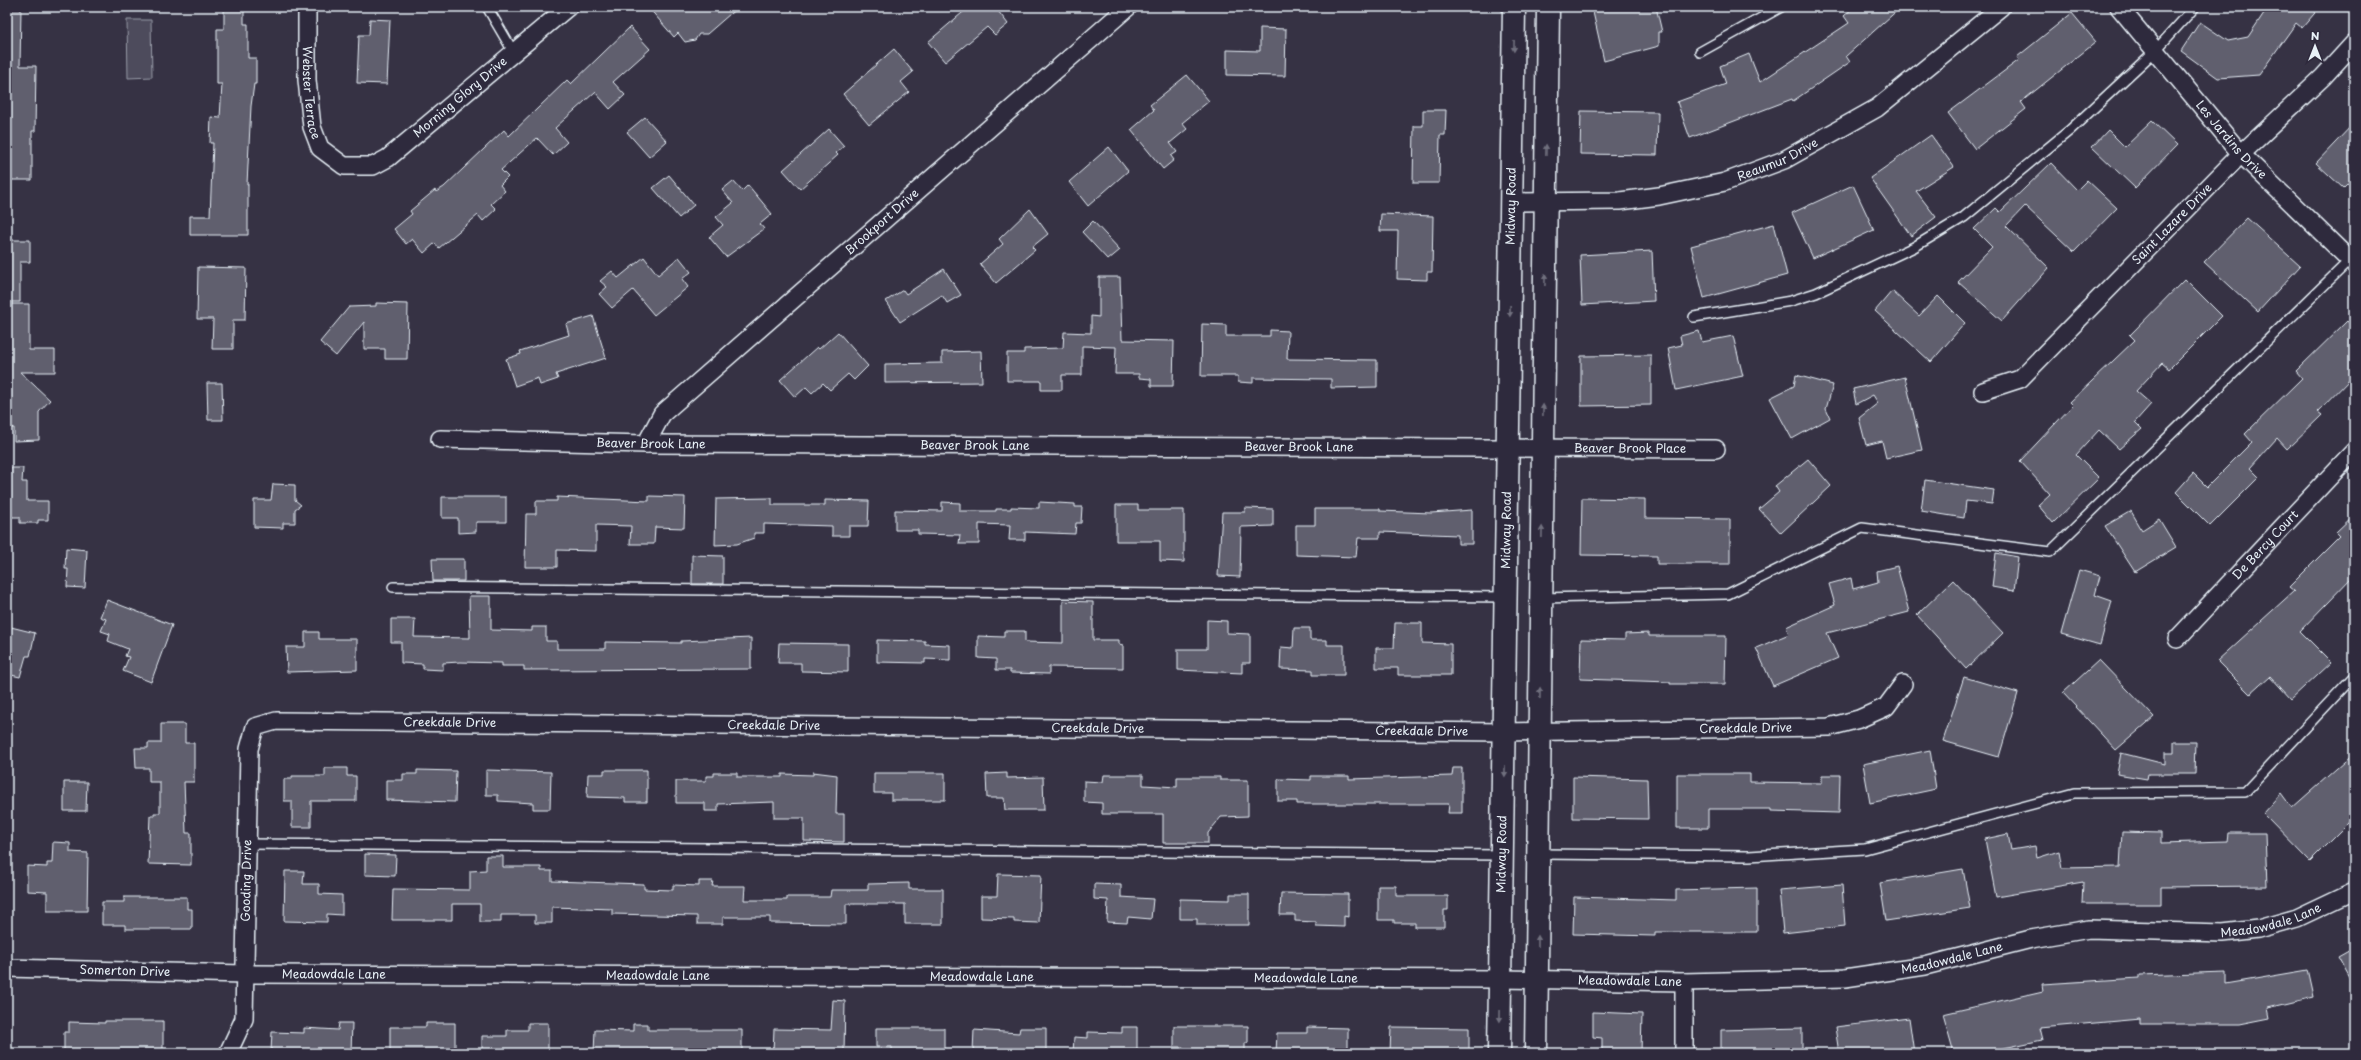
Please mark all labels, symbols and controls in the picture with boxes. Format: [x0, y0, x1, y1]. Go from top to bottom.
north arrow [2295, 26, 2335, 66]
text: N [2311, 27, 2320, 44]
one-way arrow [1510, 40, 1517, 52]
street label: Webster Terrace [299, 46, 326, 142]
street label: Morning Glory Drive [409, 52, 510, 141]
street label: Les Jardins Drive [2192, 96, 2271, 183]
street label: Reaumur Drive [1734, 133, 1821, 185]
one-way arrow [1543, 143, 1549, 156]
street label: Midway Road [1501, 167, 1520, 245]
street label: Saint Lazare Drive [2127, 179, 2216, 268]
street label: Brookport Drive [840, 184, 922, 259]
one-way arrow [1542, 273, 1548, 286]
one-way arrow [1507, 305, 1513, 318]
one-way arrow [1540, 403, 1546, 416]
street label: Beaver Brook Lane [596, 433, 706, 452]
street label: Beaver Brook Lane [920, 435, 1030, 454]
street label: Beaver Brook Lane [1244, 437, 1354, 455]
street label: Beaver Brook Place [1574, 438, 1686, 457]
street label: Midway Road [1496, 491, 1515, 569]
street label: De Bercy Court [2227, 506, 2302, 583]
one-way arrow [1539, 525, 1545, 538]
one-way arrow [1537, 686, 1543, 699]
street label: Creekdale Drive [403, 712, 496, 731]
street label: Creekdale Drive [727, 715, 820, 734]
street label: Creekdale Drive [1051, 718, 1144, 737]
street label: Creekdale Drive [1699, 718, 1792, 737]
street label: Creekdale Drive [1375, 721, 1468, 740]
one-way arrow [1502, 765, 1508, 778]
street label: Midway Road [1491, 815, 1510, 893]
street label: Gooding Drive [236, 839, 255, 922]
street label: Meadowdale Lane [2219, 898, 2324, 941]
one-way arrow [1535, 934, 1541, 947]
street label: Meadowdale Lane [1900, 936, 2005, 977]
street label: Somerton Drive [79, 960, 170, 980]
street label: Meadowdale Lane [282, 964, 386, 983]
street label: Meadowdale Lane [606, 965, 710, 984]
street label: Meadowdale Lane [930, 967, 1034, 985]
street label: Meadowdale Lane [1254, 968, 1358, 986]
street label: Meadowdale Lane [1578, 970, 1682, 990]
one-way arrow [1497, 1010, 1503, 1023]

